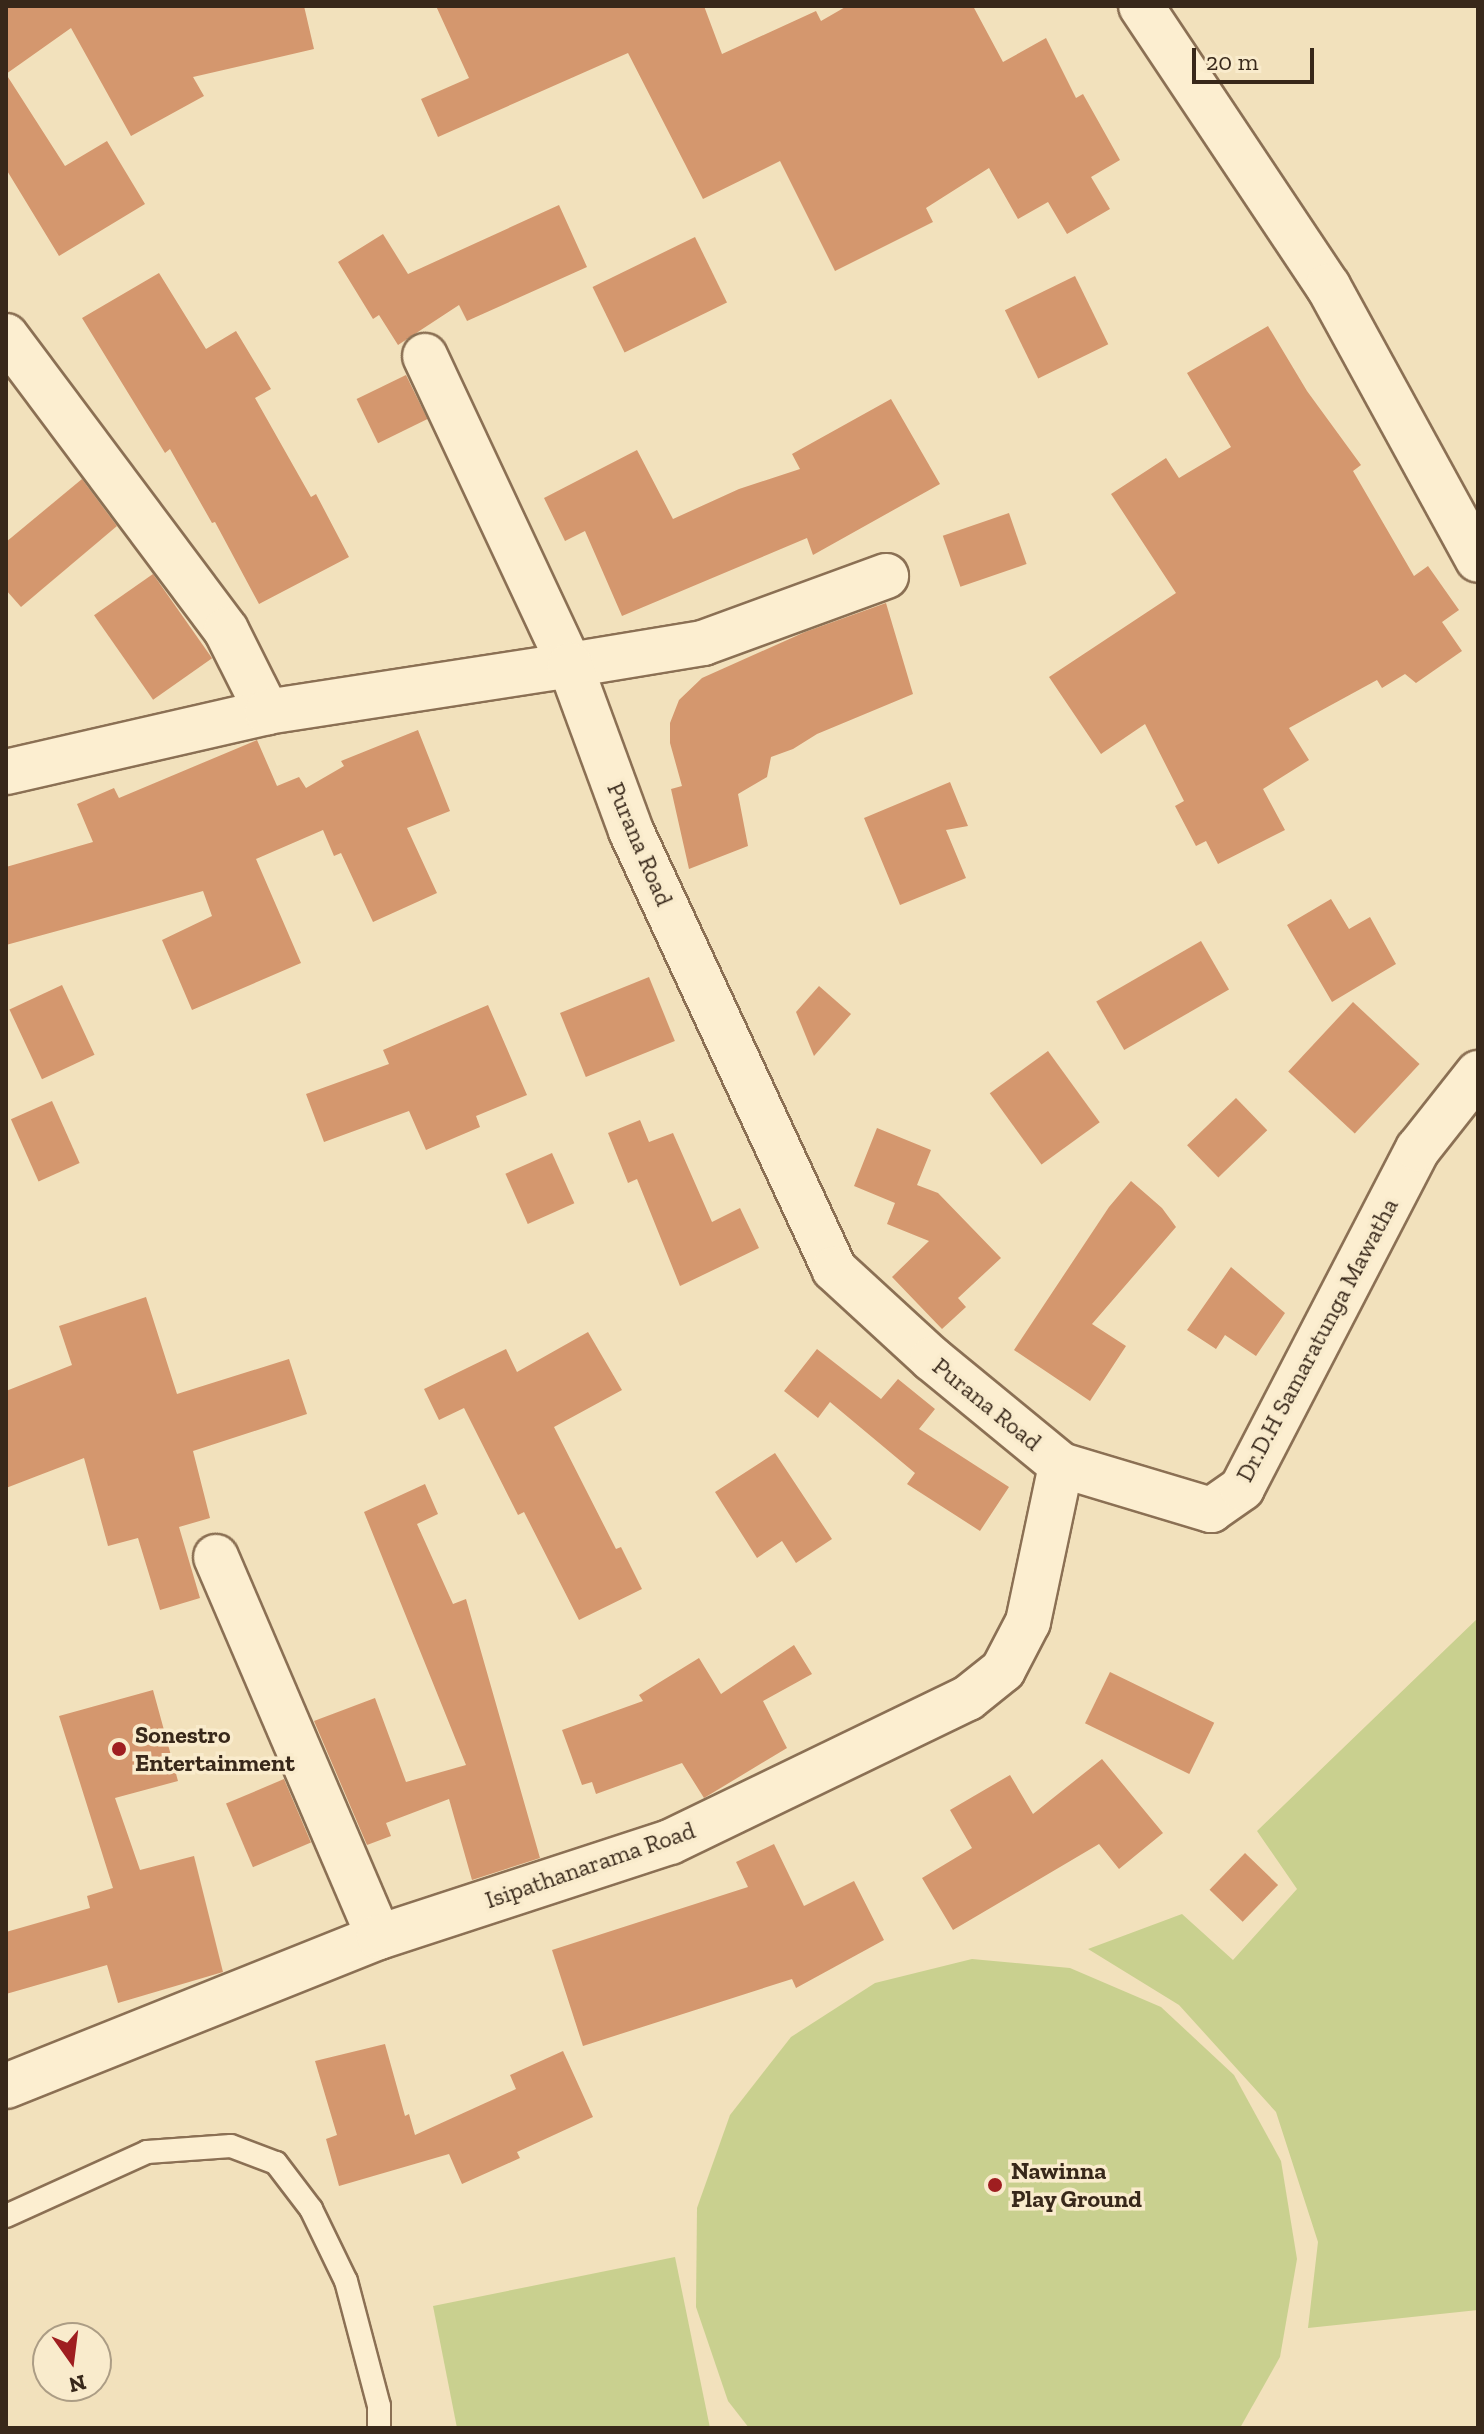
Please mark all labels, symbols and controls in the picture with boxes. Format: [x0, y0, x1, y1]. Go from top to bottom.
scale bar [1196, 32, 1318, 82]
text: 20 m [1206, 47, 1258, 76]
street label: Purana Road [601, 778, 679, 910]
street label: Dr.D.H Samaratunga Mawatha [1230, 1193, 1404, 1487]
street label: Purana Road [927, 1351, 1047, 1457]
place label: Sonestro Entertainment [135, 1721, 295, 1777]
marker: Sonestro Entertainment [110, 1740, 128, 1758]
street label: Isipathanarama Road [481, 1816, 699, 1914]
place label: Nawinna Play Ground [1011, 2157, 1143, 2213]
marker: Nawinna Play Ground [986, 2176, 1004, 2194]
north arrow [32, 2322, 112, 2402]
text: N [66, 2369, 89, 2399]

